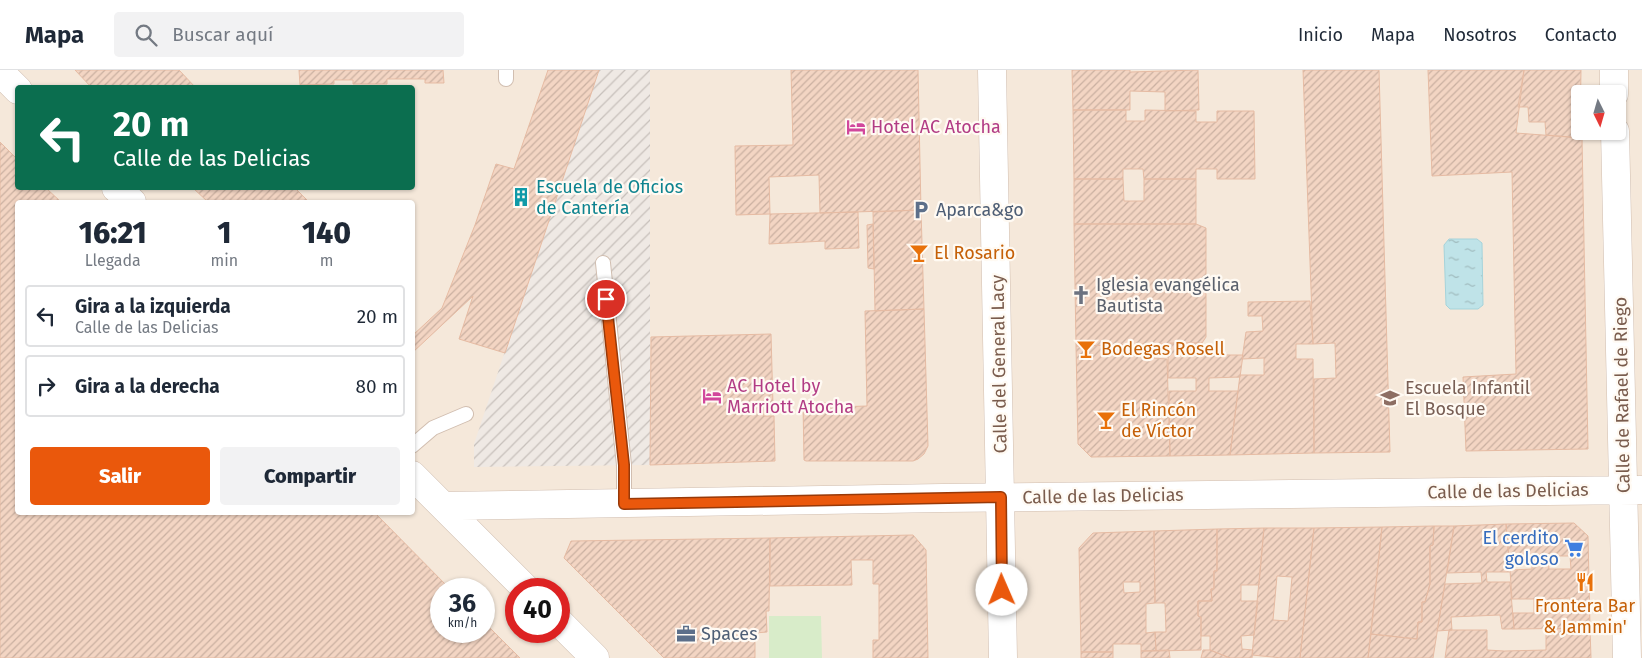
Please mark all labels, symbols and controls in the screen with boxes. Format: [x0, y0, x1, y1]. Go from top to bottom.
search box [114, 12, 464, 57]
text: Mapa [25, 21, 84, 49]
icon: search [132, 21, 160, 49]
text: Buscar aquí [172, 23, 273, 46]
text: Inicio [1298, 24, 1343, 46]
text: Mapa [1371, 24, 1415, 46]
text: Nosotros [1443, 24, 1517, 46]
text: Contacto [1545, 24, 1617, 46]
north arrow [1571, 85, 1626, 140]
map controls [1571, 85, 1626, 140]
text: 20 m [113, 103, 189, 145]
icon: left [30, 105, 95, 170]
hotel icon: Hotel AC Atocha [845, 116, 867, 138]
place label: Hotel AC Atocha [871, 116, 1001, 138]
text: Calle de las Delicias [113, 145, 310, 172]
place label: Escuela de Oficios de Cantería [536, 176, 683, 219]
building icon: Escuela de Oficios de Cantería [510, 186, 532, 208]
parking icon: Aparca&go [910, 199, 932, 221]
place label: Aparca&go [936, 199, 1024, 221]
text: 16:21 [79, 215, 147, 251]
text: 1 [217, 215, 231, 251]
text: 140 [302, 215, 351, 251]
bar icon: El Rosario [908, 242, 930, 264]
place label: El Rosario [934, 242, 1015, 264]
text: Llegada [85, 251, 141, 270]
text: min [210, 251, 238, 270]
text: m [320, 251, 333, 270]
street label: Calle del General Lacy [986, 274, 1012, 454]
place label: Iglesia evangélica Bautista [1096, 274, 1240, 317]
pin [585, 278, 627, 320]
church icon: Iglesia evangélica Bautista [1070, 284, 1092, 306]
icon: arrive [592, 285, 620, 313]
text: Gira a la izquierda [75, 295, 231, 318]
street label: Calle de Rafael de Riego [1609, 297, 1635, 493]
icon: left [32, 302, 60, 330]
text: 20 m [357, 305, 398, 328]
text: Calle de las Delicias [75, 318, 218, 337]
bar icon: Bodegas Rosell [1075, 338, 1097, 360]
place label: Bodegas Rosell [1101, 338, 1225, 360]
icon: right [32, 372, 60, 400]
text: Gira a la derecha [75, 375, 220, 398]
text: 80 m [356, 375, 398, 398]
place label: AC Hotel by Marriott Atocha [727, 375, 854, 418]
place label: Escuela Infantil El Bosque [1405, 377, 1530, 420]
hotel icon: AC Hotel by Marriott Atocha [701, 385, 723, 407]
school or university icon: Escuela Infantil El Bosque [1379, 387, 1401, 409]
place label: El Rincón de Víctor [1121, 399, 1196, 442]
bar icon: El Rincón de Víctor [1095, 409, 1117, 431]
button: Salir [30, 447, 210, 505]
button: Compartir [220, 447, 400, 505]
street label: Calle de las Delicias [1427, 479, 1589, 503]
street label: Calle de las Delicias [1022, 484, 1184, 508]
place label: El cerdito goloso [1482, 527, 1559, 570]
supermarket icon: El cerdito goloso [1563, 537, 1585, 559]
position arrow [975, 563, 1027, 615]
restaurant icon: Frontera Bar & Jammin' [1574, 571, 1596, 593]
speed limit sign: 40 [505, 578, 570, 643]
text: 36 [449, 589, 476, 619]
place label: Frontera Bar & Jammin' [1535, 595, 1635, 638]
text: km/h [448, 616, 477, 630]
office icon: Spaces [675, 623, 697, 645]
place label: Spaces [701, 623, 758, 645]

